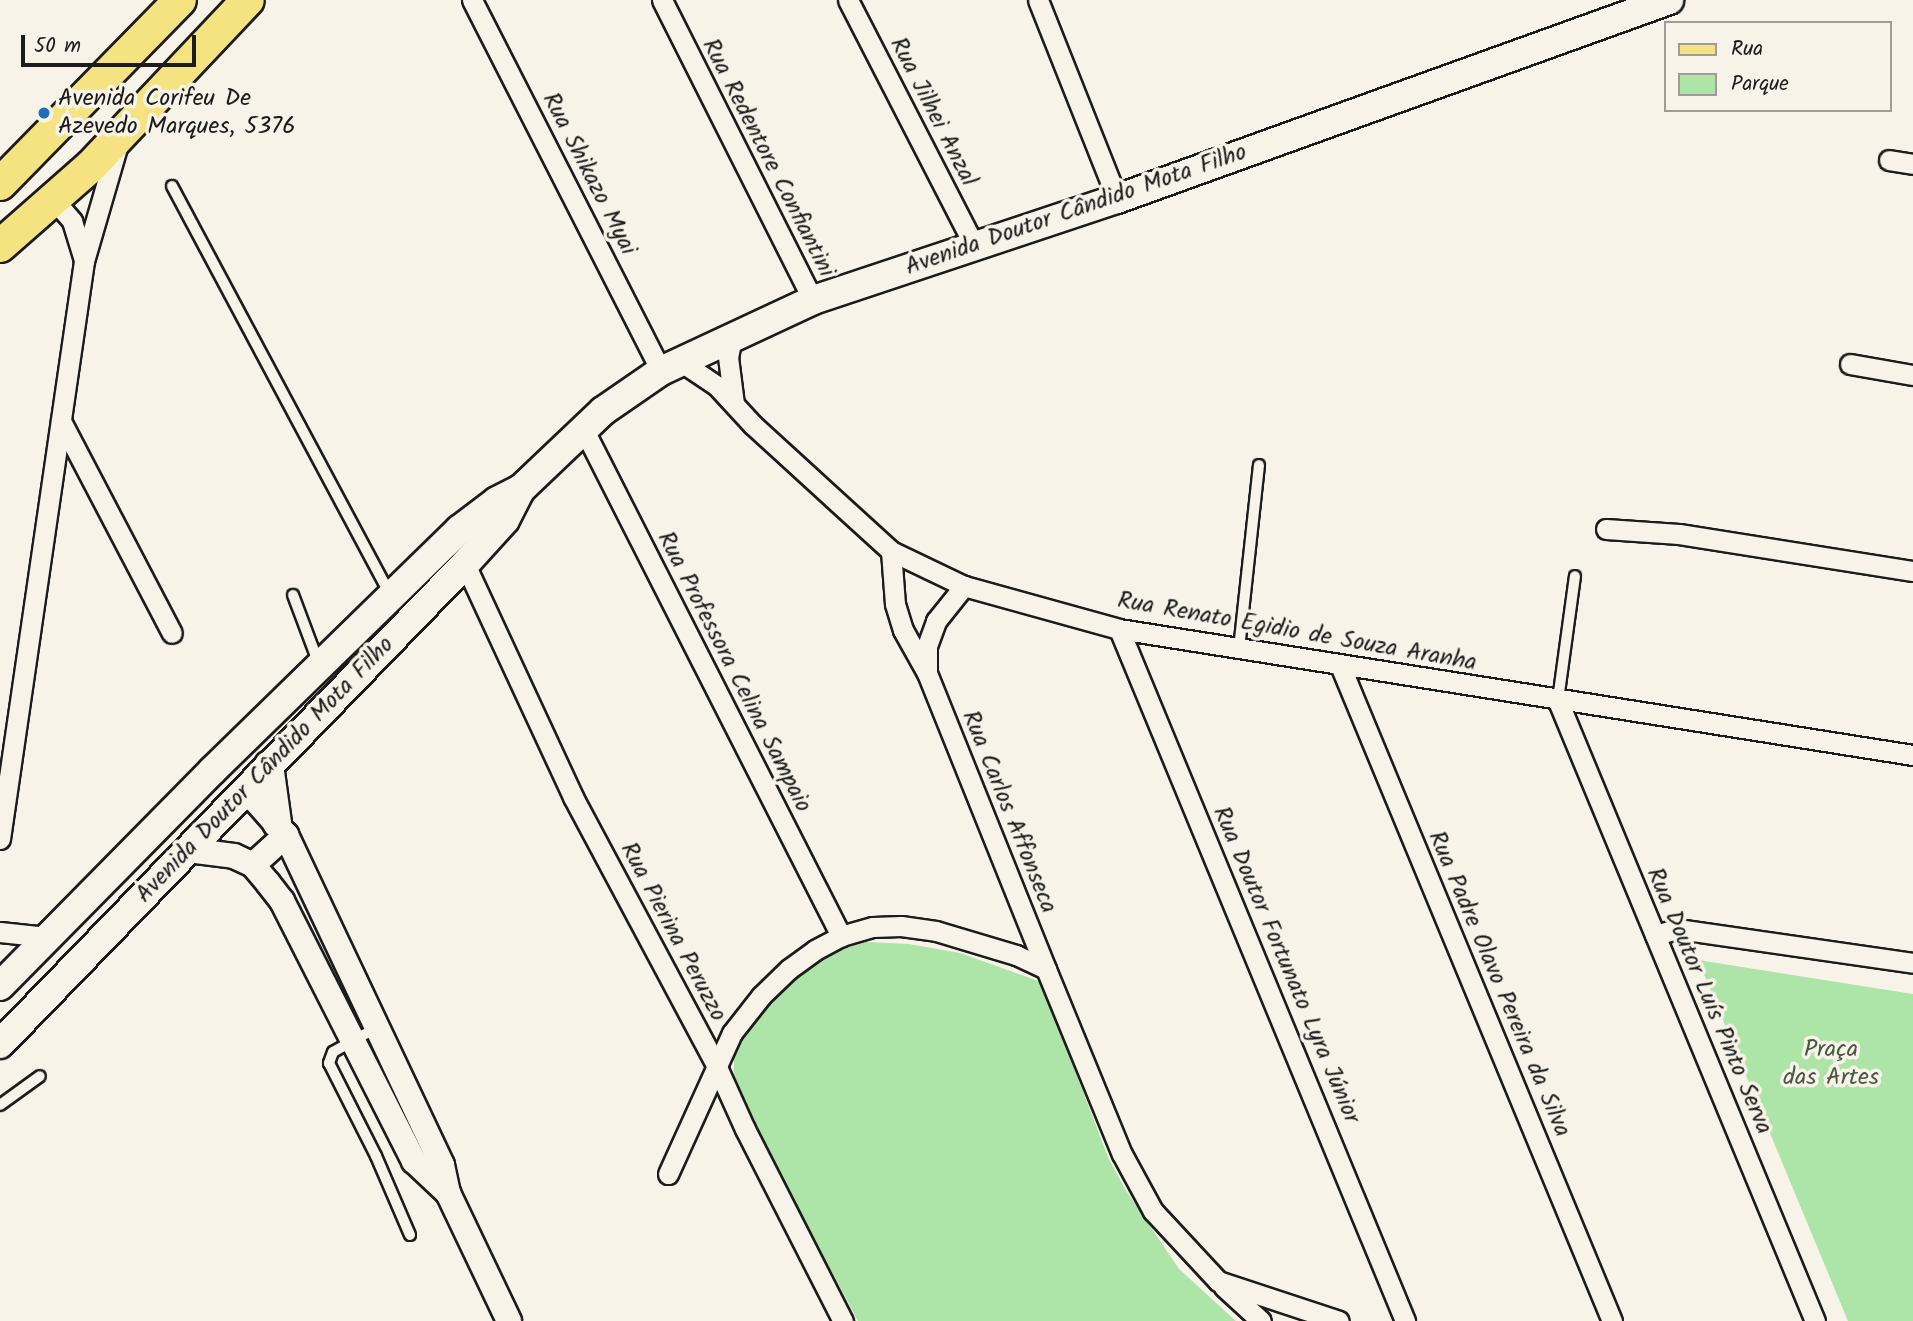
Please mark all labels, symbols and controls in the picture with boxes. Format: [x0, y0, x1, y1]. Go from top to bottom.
scale bar [24, 21, 200, 65]
legend [1664, 21, 1892, 112]
text: 50 m [34, 30, 81, 63]
street label: Rua Jilhei Anzal [883, 33, 983, 191]
text: Rua [1731, 33, 1763, 66]
street label: Rua Redentore Confiantini [695, 34, 841, 282]
text: Parque [1731, 68, 1789, 101]
place label: Avenida Corifeu De Azevedo Marques, 5376 [58, 85, 296, 141]
street label: Rua Shikazo Myai [536, 88, 642, 260]
marker: Avenida Corifeu De Azevedo Marques, 5376 [36, 105, 52, 121]
street label: Avenida Doutor Cândido Mota Filho [902, 138, 1250, 282]
street label: Rua Professora Celina Sampaio [651, 527, 817, 817]
street label: Rua Renato Egidio de Souza Aranha [1115, 586, 1479, 678]
street label: Avenida Doutor Cândido Mota Filho [130, 631, 400, 909]
street label: Rua Carlos Affonseca [955, 707, 1063, 917]
street label: Rua Doutor Fortunato Lyra Júnior [1206, 802, 1366, 1128]
street label: Rua Padre Olavo Pereira da Silva [1421, 827, 1577, 1141]
street label: Rua Pierina Peruzzo [614, 838, 732, 1026]
street label: Rua Doutor Luís Pinto Serva [1640, 864, 1778, 1138]
park label: Praça das Artes [1783, 1036, 1879, 1092]

